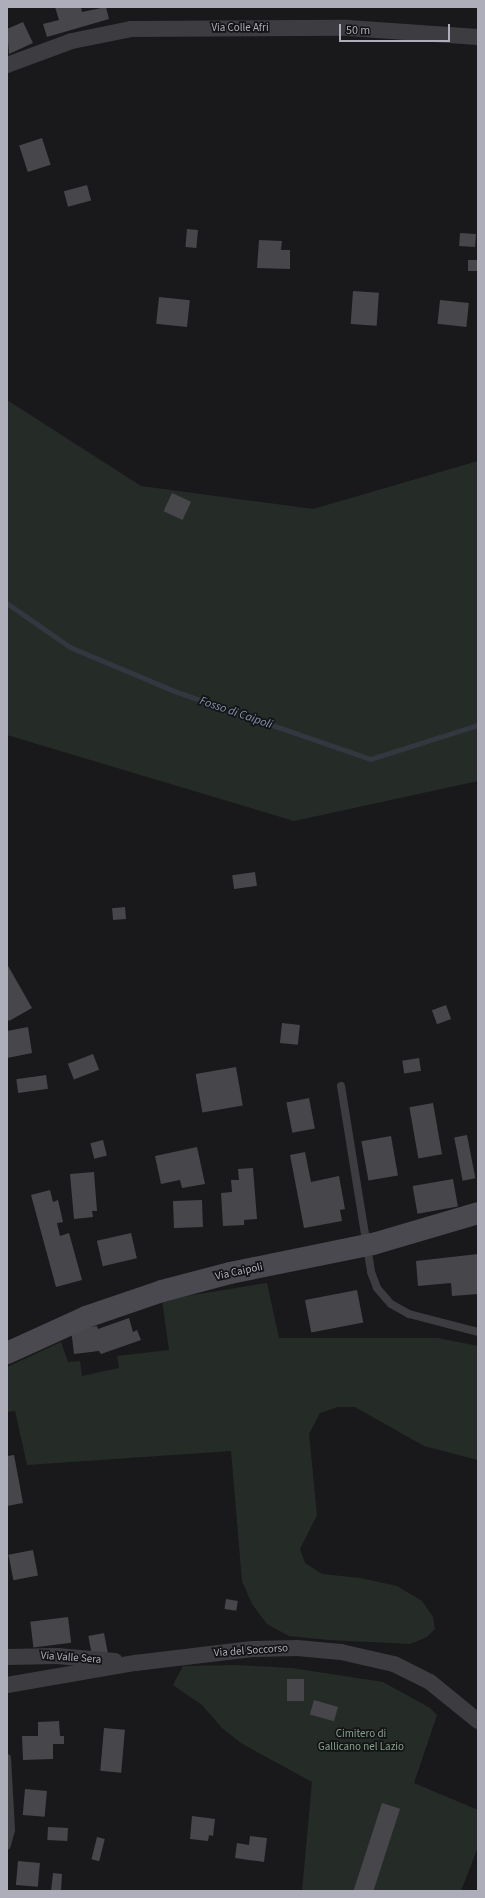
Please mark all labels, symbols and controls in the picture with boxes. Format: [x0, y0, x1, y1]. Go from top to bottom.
scale bar [341, 16, 452, 42]
street label: Via Colle Afri [211, 21, 269, 35]
text: 50 m [346, 22, 370, 39]
water label: Fosso di Caipoli [198, 694, 274, 732]
street label: Via Caipoli [214, 1261, 264, 1283]
street label: Via del Soccorso [213, 1642, 289, 1660]
street label: Via Valle Sera [40, 1649, 102, 1667]
park label: Cimitero di Gallicano nel Lazio [318, 1728, 404, 1754]

